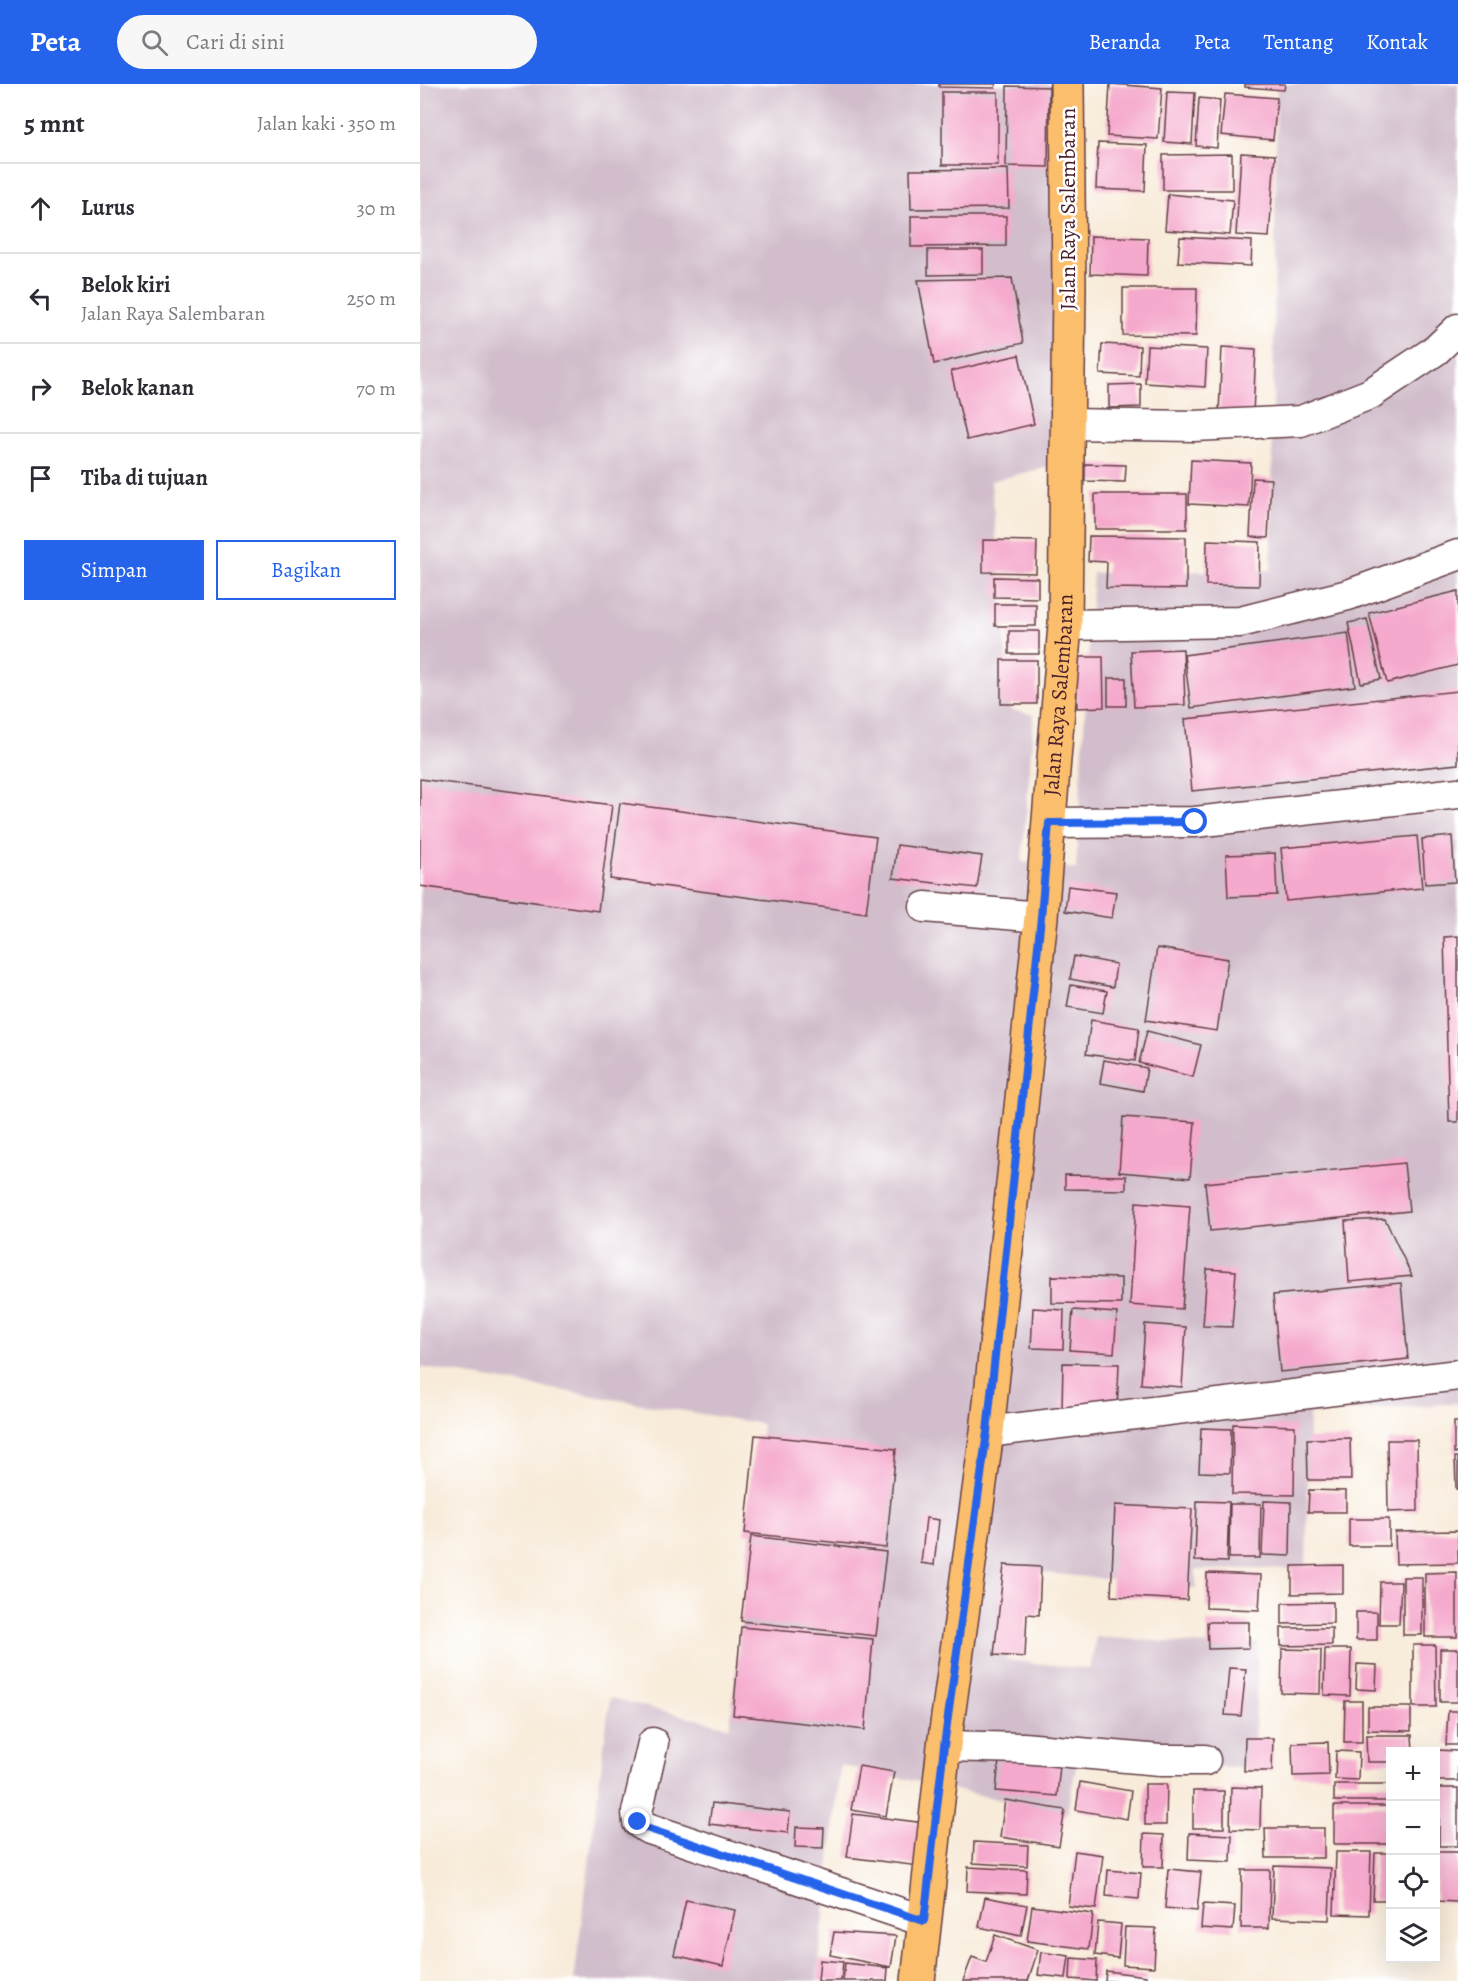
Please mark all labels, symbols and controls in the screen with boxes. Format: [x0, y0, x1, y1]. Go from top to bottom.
search box [117, 15, 537, 69]
text: Peta [30, 23, 81, 61]
icon: search [138, 26, 171, 59]
text: Cari di sini [186, 27, 285, 57]
text: Beranda [1089, 28, 1161, 56]
text: Peta [1194, 28, 1230, 56]
text: Tentang [1263, 28, 1333, 56]
text: Kontak [1366, 28, 1428, 56]
text: 5 mnt [24, 106, 85, 141]
street label: Jalan Raya Salembaran [1053, 108, 1083, 310]
text: Jalan kaki · 350 m [257, 110, 396, 137]
icon: ahead [24, 192, 57, 225]
text: Lurus [81, 193, 135, 223]
text: 30 m [356, 195, 396, 222]
text: Belok kiri [81, 270, 170, 300]
icon: left [24, 282, 57, 315]
text: 250 m [347, 285, 396, 312]
text: Jalan Raya Salembaran [81, 300, 265, 327]
icon: right [24, 372, 57, 405]
text: Belok kanan [81, 373, 194, 403]
text: 70 m [356, 375, 396, 402]
icon: arrive [24, 462, 57, 495]
text: Tiba di tujuan [81, 463, 208, 493]
button: Simpan [24, 540, 204, 600]
button: Bagikan [216, 540, 396, 600]
street label: Jalan Raya Salembaran [1036, 594, 1080, 797]
route start [1181, 808, 1207, 834]
map controls [1386, 1747, 1440, 1963]
button: + [1386, 1747, 1440, 1801]
button: − [1386, 1801, 1440, 1855]
route end [624, 1808, 650, 1834]
button: locate [1386, 1855, 1440, 1909]
button: layers [1386, 1909, 1440, 1963]

